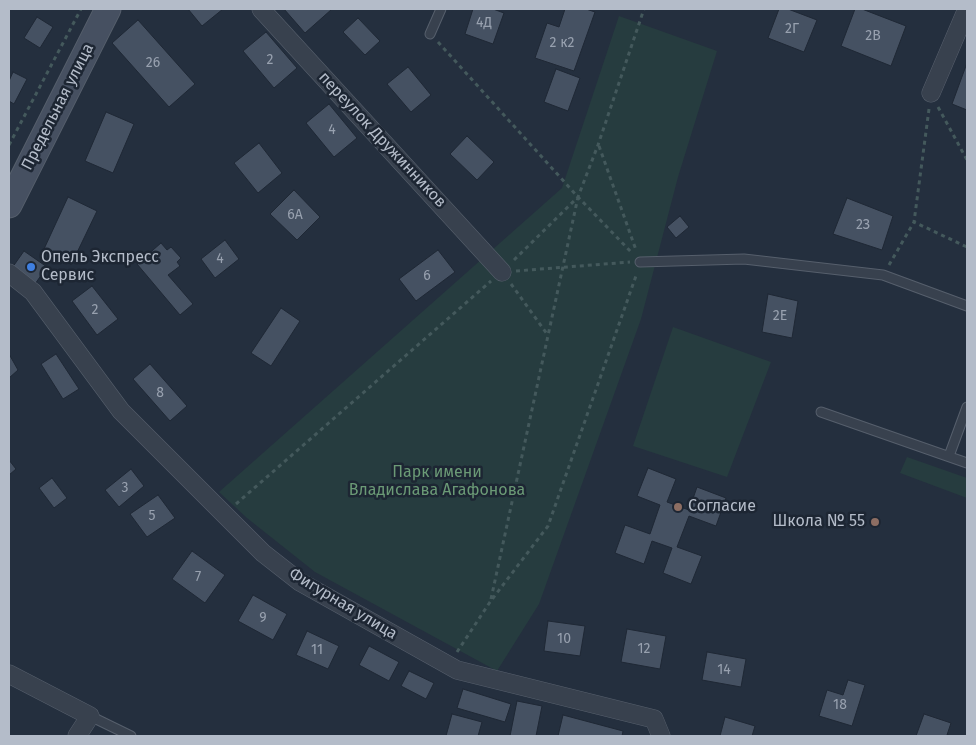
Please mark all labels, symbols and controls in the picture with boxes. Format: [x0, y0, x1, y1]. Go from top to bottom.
house number: 4Д [476, 15, 492, 31]
house number: 2Г [785, 21, 799, 37]
house number: 2В [865, 28, 881, 44]
house number: 2 к2 [550, 35, 574, 51]
street label: Предельная улица [18, 40, 98, 174]
house number: 2 [267, 52, 273, 68]
house number: 26 [146, 55, 160, 71]
street label: переулок Дружинников [314, 68, 450, 212]
house number: 4 [328, 122, 336, 138]
house number: 6А [287, 207, 303, 223]
house number: 2З [856, 217, 870, 233]
place label: Опель Экспресс Сервис [41, 248, 159, 286]
house number: 4 [216, 251, 224, 267]
marker: Опель Экспресс Сервис [25, 261, 37, 273]
house number: 6 [423, 268, 431, 284]
house number: 2 [92, 302, 98, 318]
house number: 2Е [773, 308, 787, 324]
house number: 8 [156, 385, 164, 401]
park label: Парк имени Владислава Агафонова [349, 463, 525, 501]
house number: 3 [122, 480, 128, 496]
place label: Согласие [688, 497, 756, 517]
marker: Согласие [672, 501, 684, 513]
house number: 5 [148, 508, 156, 524]
place label: Школа № 55 [773, 512, 865, 532]
marker: Школа № 55 [869, 516, 881, 528]
street label: Фигурная улица [285, 564, 401, 644]
house number: 7 [195, 569, 201, 585]
house number: 9 [259, 610, 267, 626]
house number: 10 [557, 631, 571, 647]
house number: 12 [638, 641, 650, 657]
house number: 11 [311, 642, 323, 658]
house number: 14 [717, 662, 731, 678]
house number: 18 [833, 697, 847, 713]

